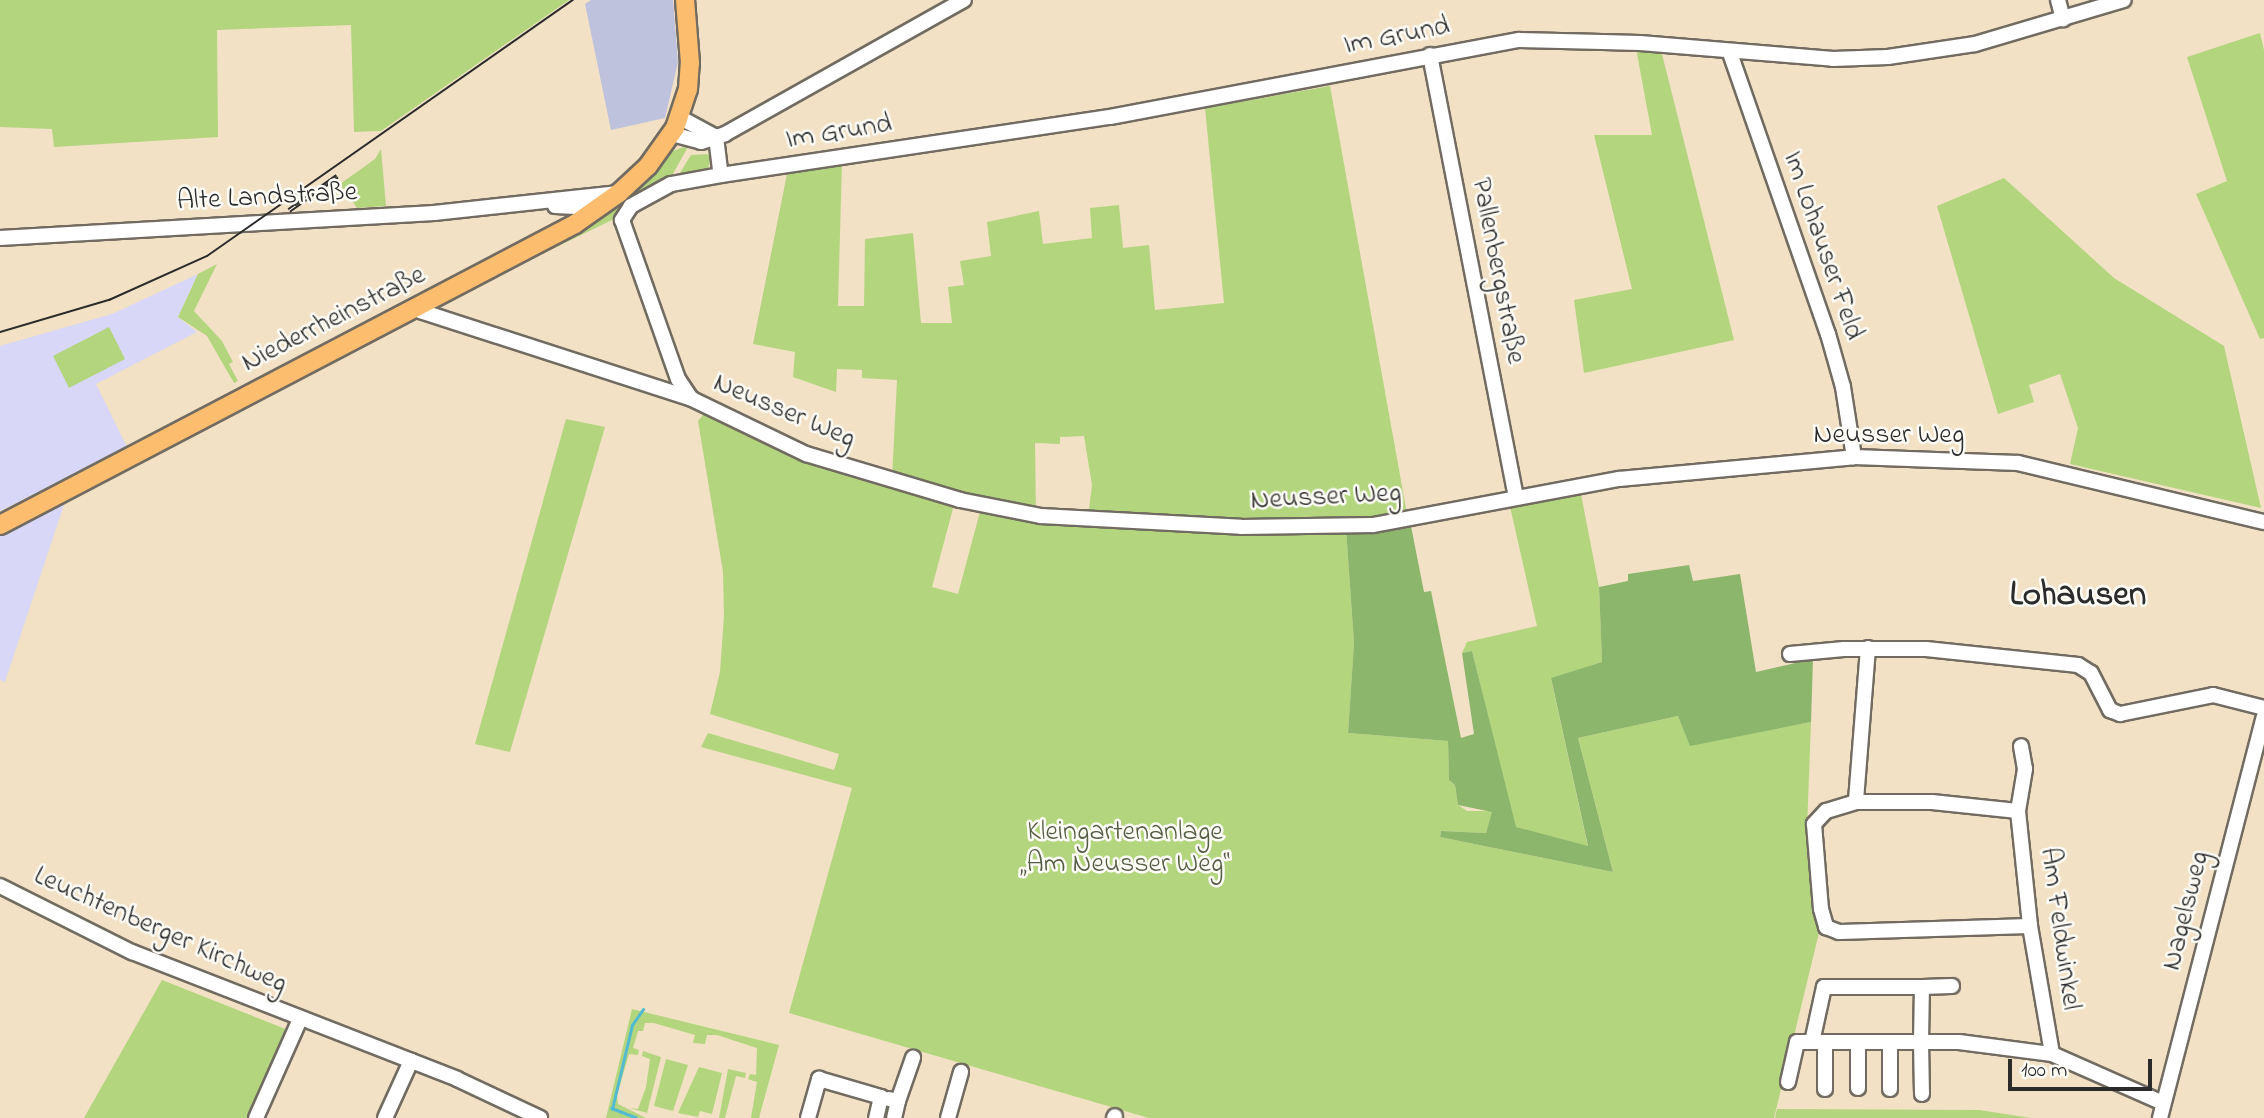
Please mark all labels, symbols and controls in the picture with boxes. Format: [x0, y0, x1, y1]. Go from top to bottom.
street label: Im Grund [1341, 10, 1453, 64]
street label: Im Grund [784, 108, 894, 158]
street label: Im Lohauser Feld [1774, 147, 1870, 345]
street label: Pallenbergstraße [1463, 175, 1531, 367]
street label: Alte Landstraße [176, 176, 358, 220]
street label: Niederrheinstraße [237, 259, 431, 381]
street label: Neusser Weg [708, 367, 860, 457]
street label: Neusser Weg [1814, 419, 1964, 453]
street label: Neusser Weg [1250, 477, 1402, 519]
district label: Lohausen [2010, 575, 2146, 617]
park label: Kleingartenanlage „Am Neusser Weg“ [1020, 816, 1230, 882]
street label: Am Feldwinkel [2031, 846, 2087, 1012]
street label: Nagelsweg [2156, 848, 2218, 974]
street label: Leuchtenberger Kirchweg [28, 860, 292, 1002]
scale bar [2012, 1044, 2156, 1088]
text: 100 m [2021, 1056, 2067, 1086]

